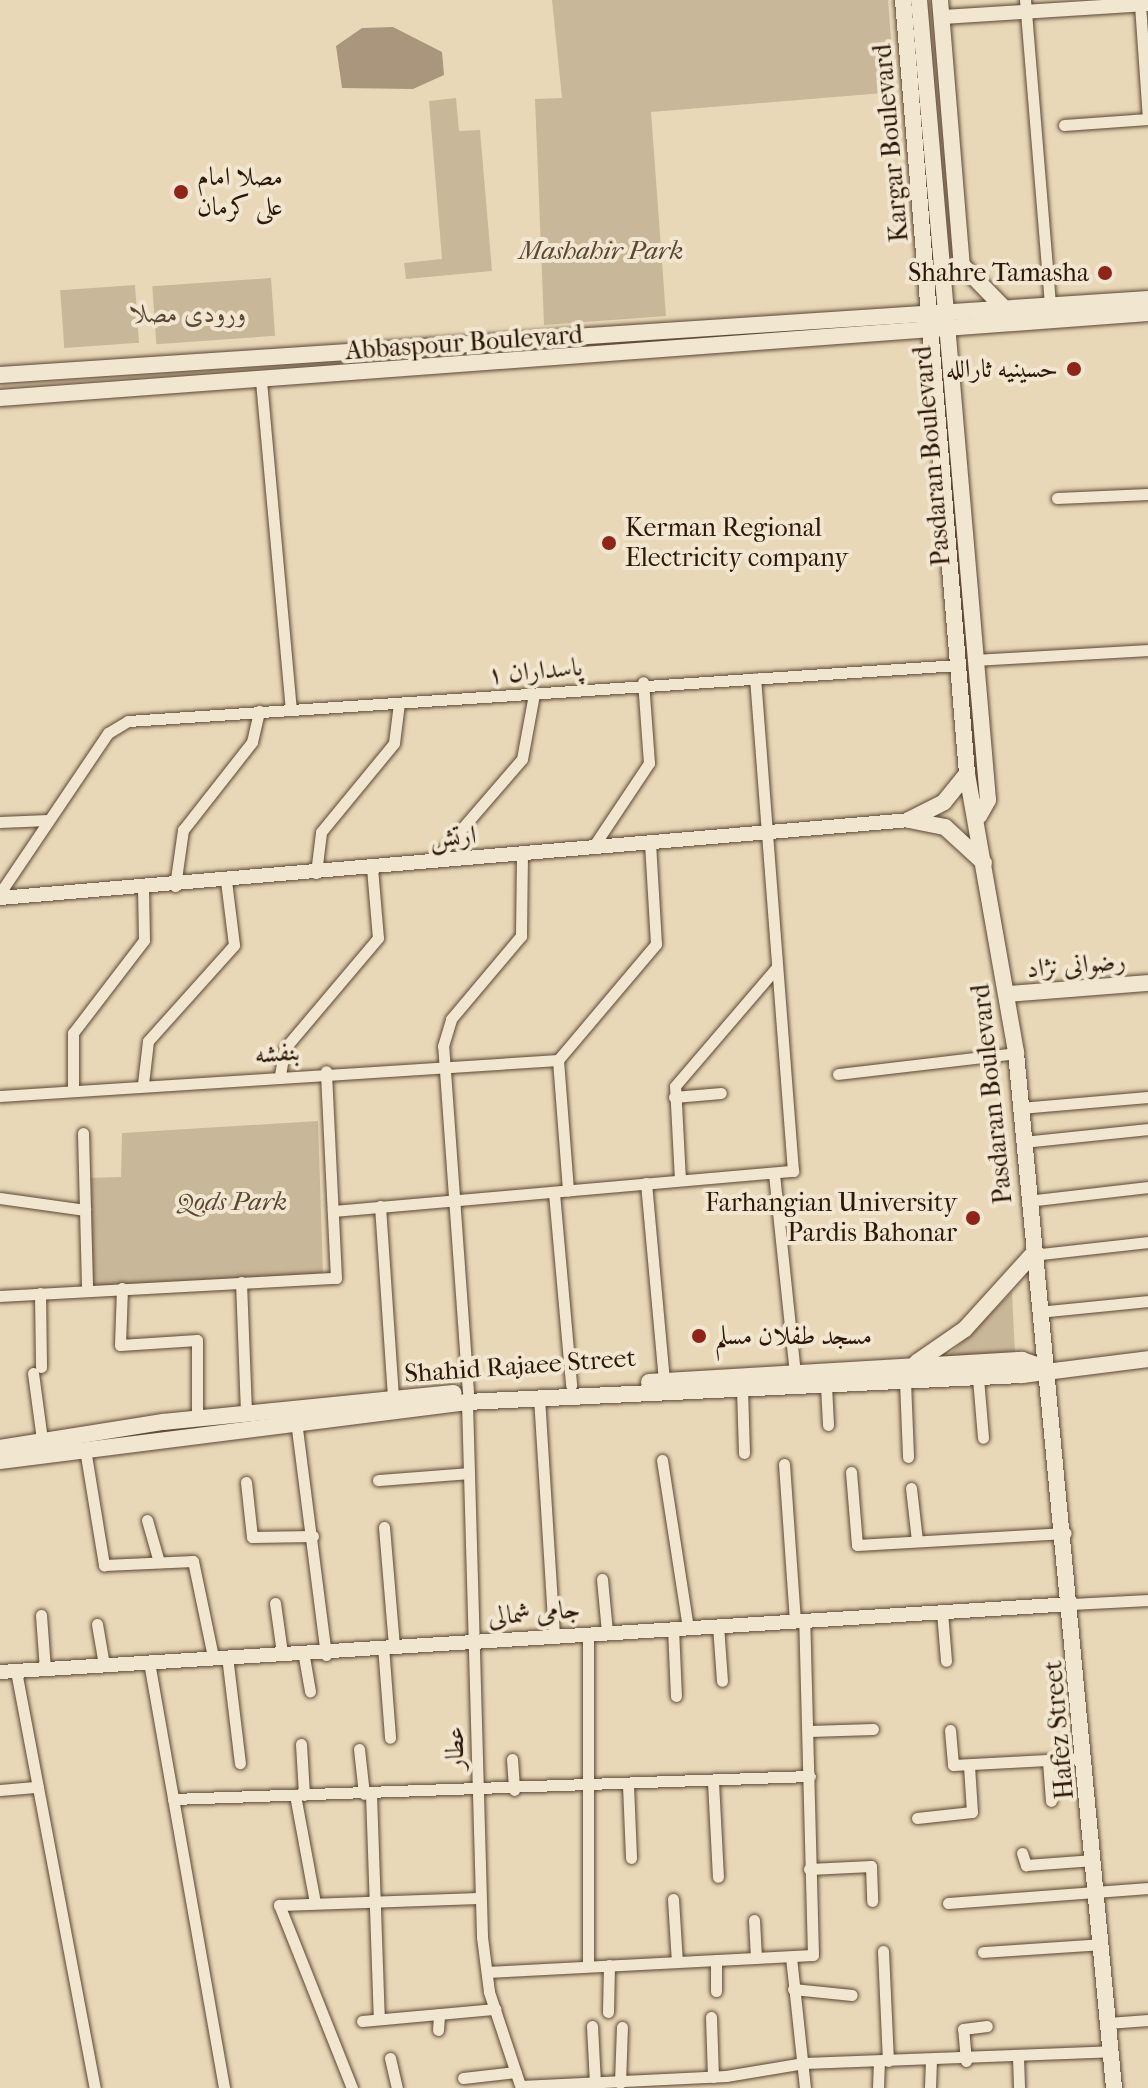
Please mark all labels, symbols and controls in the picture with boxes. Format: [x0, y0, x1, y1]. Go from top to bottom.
street label: Kargar Boulevard [867, 43, 915, 243]
place label: مصلا امام علی کرمان [197, 161, 283, 222]
marker: مصلا امام علی کرمان [172, 183, 190, 201]
park label: Mashahir Park [519, 235, 683, 267]
place label: Shahre Tamasha [908, 257, 1089, 289]
marker: Shahre Tamasha [1096, 264, 1114, 282]
park label: ورودی مصلا [131, 298, 247, 330]
street label: Abbaspour Boulevard [344, 319, 584, 367]
street label: Pasdaran Boulevard [907, 345, 957, 567]
place label: حسینیه ثارالله [946, 353, 1058, 385]
marker: حسینیه ثارالله [1065, 360, 1083, 378]
place label: Kerman Regional Electricity company [625, 512, 848, 574]
marker: Kerman Regional Electricity company [600, 534, 618, 552]
street label: پاسداران ۱ [486, 651, 584, 691]
street label: ارتش [428, 819, 478, 855]
street label: رضوانی نژاد [1025, 945, 1127, 985]
street label: Pasdaran Boulevard [965, 983, 1019, 1205]
street label: بنفشه [253, 1036, 301, 1070]
park label: Qods Park [177, 1186, 287, 1218]
place label: Farhangian University Pardis Bahonar [705, 1187, 957, 1248]
marker: Farhangian University Pardis Bahonar [964, 1209, 982, 1227]
place label: مسجد طفلان مسلم [715, 1320, 872, 1352]
marker: مسجد طفلان مسلم [690, 1327, 708, 1345]
street label: Shahid Rajaee Street [403, 1342, 637, 1390]
street label: جامی شمالی [487, 1593, 581, 1633]
street label: Hafez Street [1037, 1659, 1081, 1801]
street label: عطار [439, 1726, 471, 1770]

